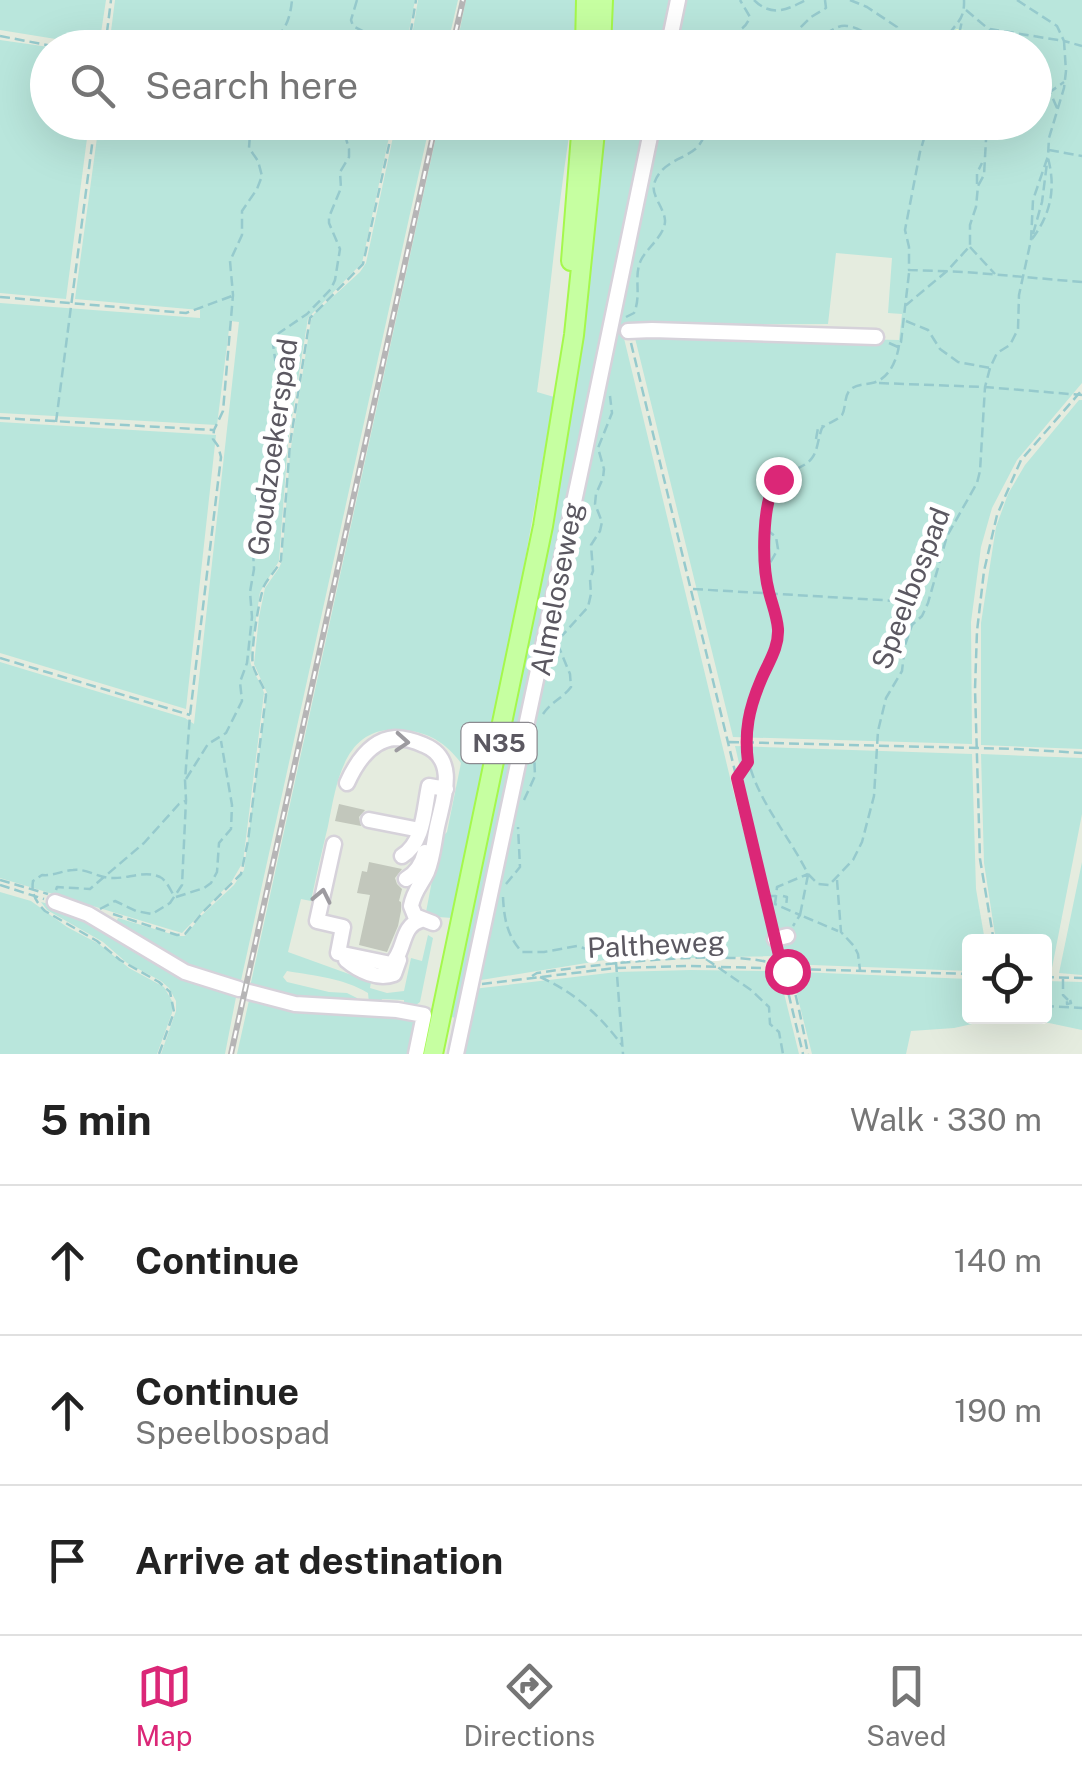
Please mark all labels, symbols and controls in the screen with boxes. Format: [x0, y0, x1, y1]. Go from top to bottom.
search box [30, 30, 1052, 140]
icon: search [65, 58, 120, 113]
text: Search here [145, 63, 358, 108]
street label: Goudzoekerspad [240, 336, 304, 558]
route end [756, 457, 802, 503]
street label: Almeloseweg [523, 499, 589, 679]
street label: Speelbospad [864, 502, 956, 674]
road number: N35 [462, 723, 536, 763]
one-way arrow [394, 730, 410, 752]
one-way arrow [310, 888, 331, 905]
street label: Paltheweg [586, 924, 726, 964]
map controls [962, 934, 1052, 1024]
button: locate [962, 934, 1052, 1024]
route start [765, 949, 811, 995]
text: 5 min [40, 1095, 152, 1144]
text: Walk · 330 m [850, 1101, 1042, 1138]
icon: ahead [40, 1233, 95, 1288]
text: Continue [135, 1238, 299, 1283]
text: 140 m [954, 1242, 1042, 1279]
text: Continue [135, 1369, 299, 1414]
icon: ahead [40, 1383, 95, 1438]
text: 190 m [954, 1392, 1042, 1429]
text: Speelbospad [135, 1414, 330, 1451]
icon: arrive [40, 1533, 95, 1588]
text: Arrive at destination [135, 1538, 503, 1583]
tab: Map [136, 1659, 192, 1752]
tab: Directions [464, 1659, 595, 1752]
tab: Saved [866, 1659, 946, 1752]

